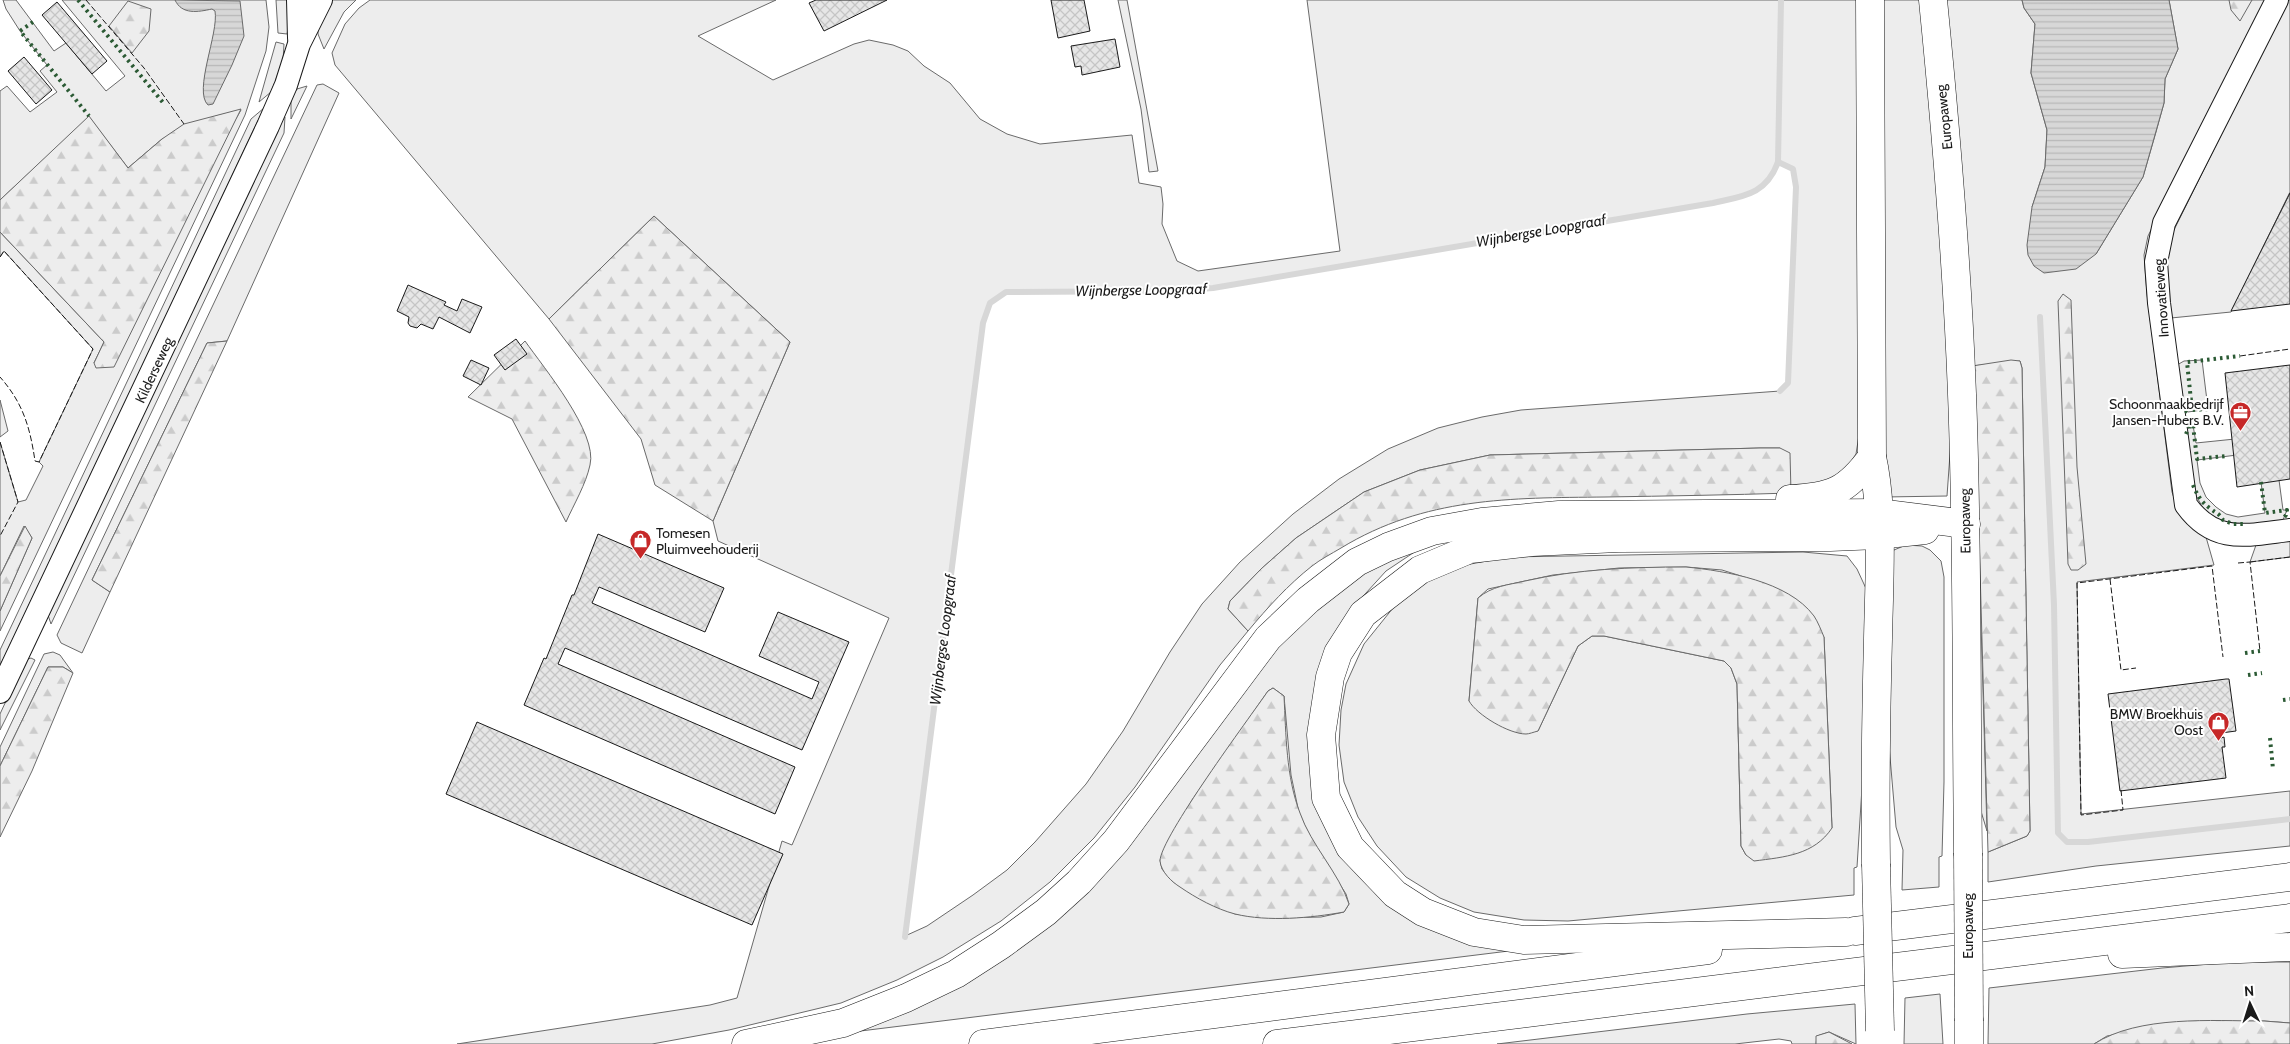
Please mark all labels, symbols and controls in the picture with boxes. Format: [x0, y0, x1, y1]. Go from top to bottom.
street label: Europaweg [1932, 83, 1956, 150]
water label: Wijnbergse Loopgraaf [1475, 210, 1609, 251]
street label: Innovatieweg [2149, 257, 2173, 338]
water label: Wijnbergse Loopgraaf [1075, 280, 1209, 300]
street label: Kilderseweg [131, 333, 178, 406]
place label: Schoonmaakbedrijf Jansen-Hubers B.V. [2109, 395, 2224, 429]
office icon: Schoonmaakbedrijf Jansen-Hubers B.V. [2228, 400, 2252, 431]
street label: Europaweg [1955, 487, 1975, 554]
place label: Tomesen Pluimveehouderij [656, 524, 759, 558]
shop icon: Tomesen Pluimveehouderij [628, 529, 652, 560]
water label: Wijnbergse Loopgraaf [926, 572, 960, 707]
place label: BMW Broekhuis Oost [2110, 705, 2203, 739]
shop icon: BMW Broekhuis Oost [2207, 710, 2231, 741]
street label: Europaweg [1959, 892, 1977, 959]
north arrow [2225, 979, 2275, 1029]
text: N [2244, 982, 2255, 1000]

